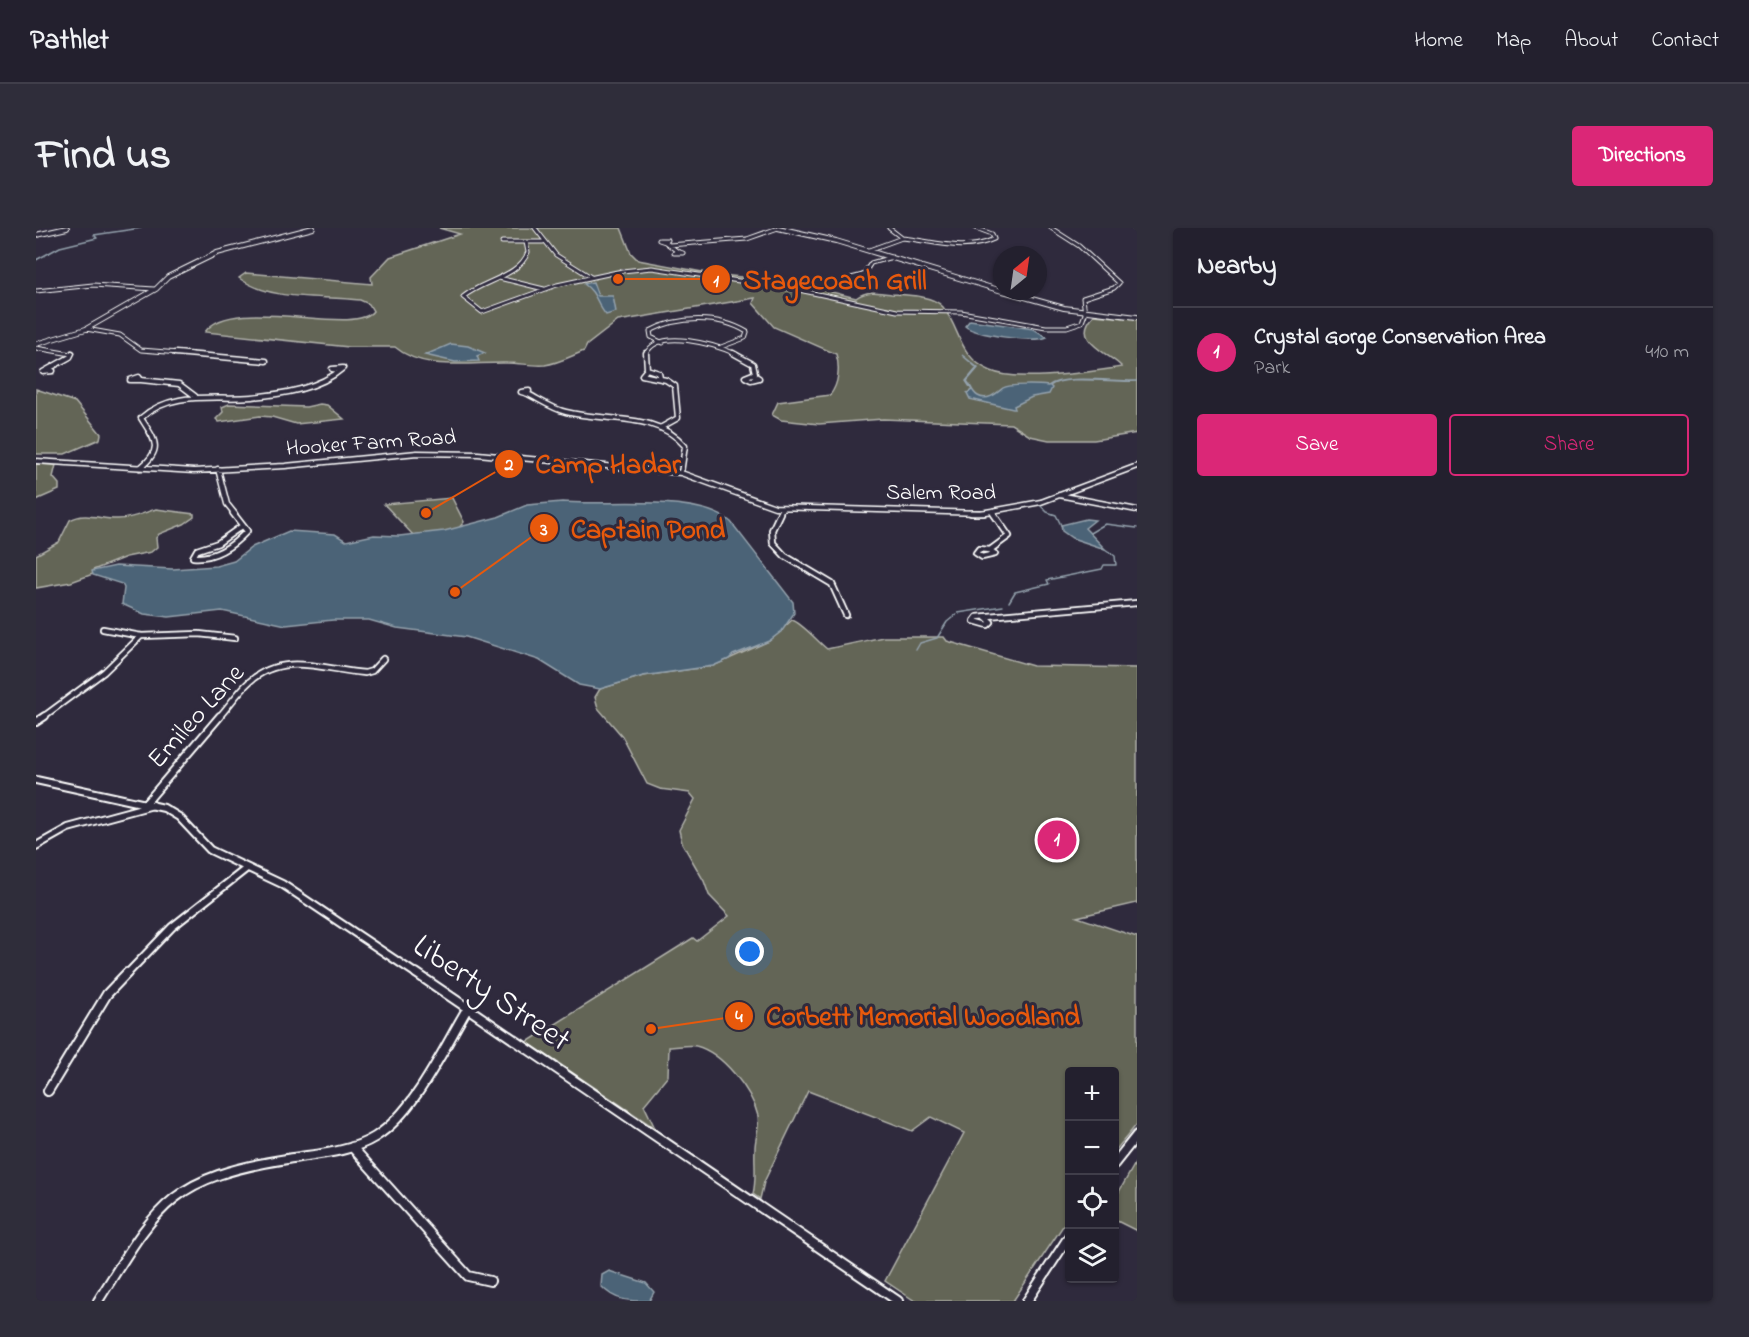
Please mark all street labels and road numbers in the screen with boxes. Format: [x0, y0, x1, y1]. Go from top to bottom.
street label: Hooker Farm Road [285, 422, 457, 466]
street label: Salem Road [886, 478, 996, 510]
street label: Emileo Lane [139, 655, 255, 778]
street label: Liberty Street [402, 923, 580, 1065]

